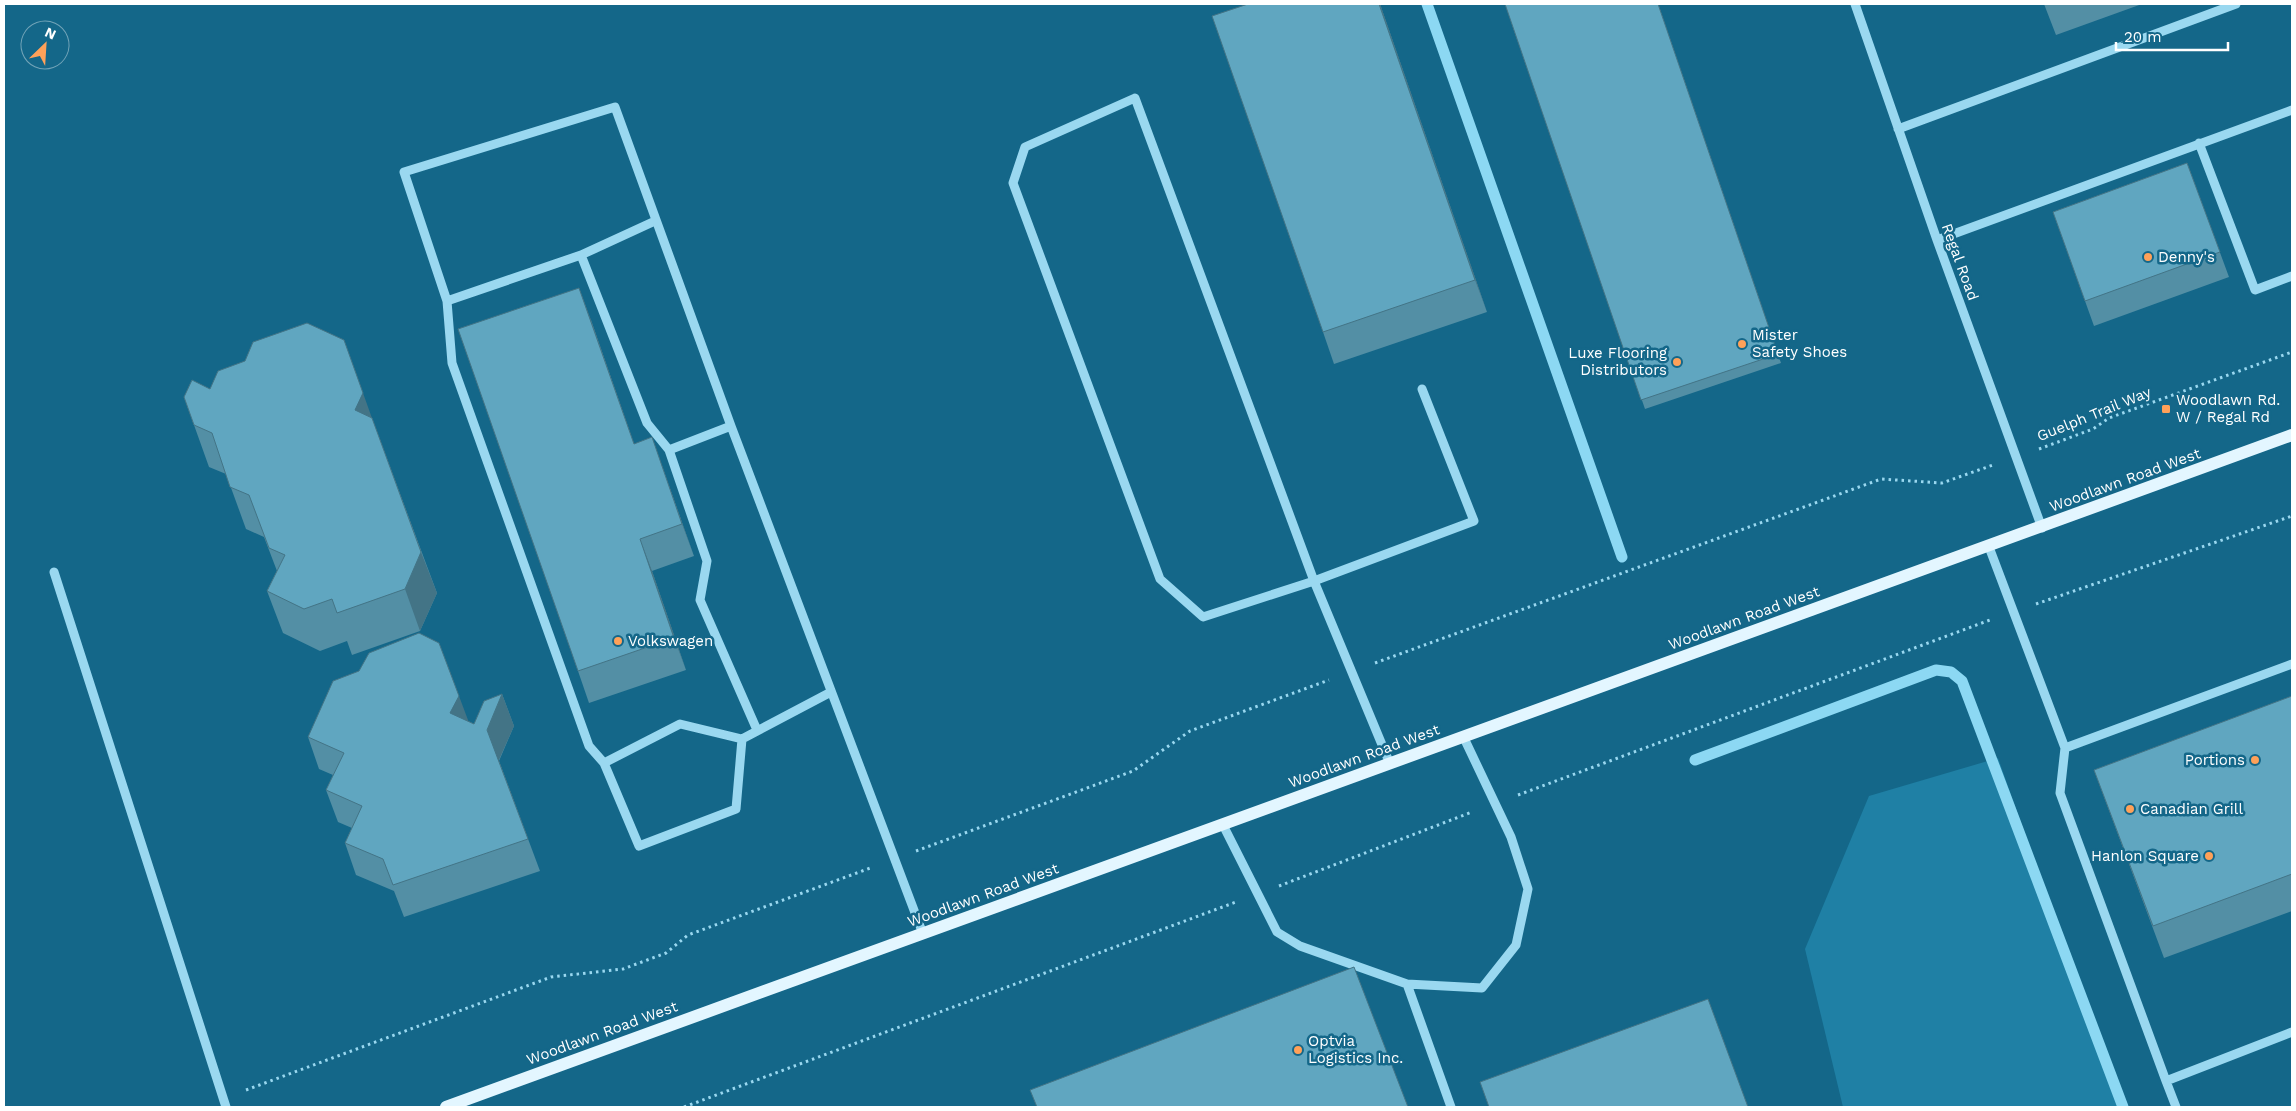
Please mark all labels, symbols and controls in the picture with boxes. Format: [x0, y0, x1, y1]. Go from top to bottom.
north arrow [20, 20, 70, 70]
scale bar [2116, 20, 2228, 52]
text: N [42, 24, 59, 43]
text: 20 m [2124, 28, 2162, 46]
street label: Regal Road [1938, 221, 1982, 303]
place label: Denny's [2158, 248, 2215, 266]
marker: Denny's [2142, 251, 2154, 263]
place label: Mister Safety Shoes [1752, 326, 1847, 361]
marker: Mister Safety Shoes [1736, 338, 1748, 350]
place label: Luxe Flooring Distributors [1568, 344, 1667, 379]
marker: Luxe Flooring Distributors [1671, 356, 1683, 368]
street label: Guelph Trail Way [2034, 383, 2154, 445]
place label: Woodlawn Rd. W / Regal Rd [2176, 391, 2280, 426]
marker: Woodlawn Rd. W / Regal Rd [2160, 403, 2172, 415]
street label: Woodlawn Road West [2047, 444, 2204, 516]
street label: Woodlawn Road West [1666, 582, 1823, 654]
place label: Volkswagen [628, 632, 713, 650]
marker: Volkswagen [612, 635, 624, 647]
street label: Woodlawn Road West [1286, 720, 1443, 792]
place label: Portions [2185, 751, 2245, 769]
marker: Portions [2249, 754, 2261, 766]
place label: Canadian Grill [2140, 800, 2243, 818]
marker: Canadian Grill [2124, 803, 2136, 815]
place label: Hanlon Square [2091, 847, 2199, 865]
marker: Hanlon Square [2203, 850, 2215, 862]
street label: Woodlawn Road West [905, 859, 1062, 931]
street label: Woodlawn Road West [524, 997, 681, 1069]
place label: Optvia Logistics Inc. [1308, 1032, 1403, 1067]
marker: Optvia Logistics Inc. [1292, 1044, 1304, 1056]

